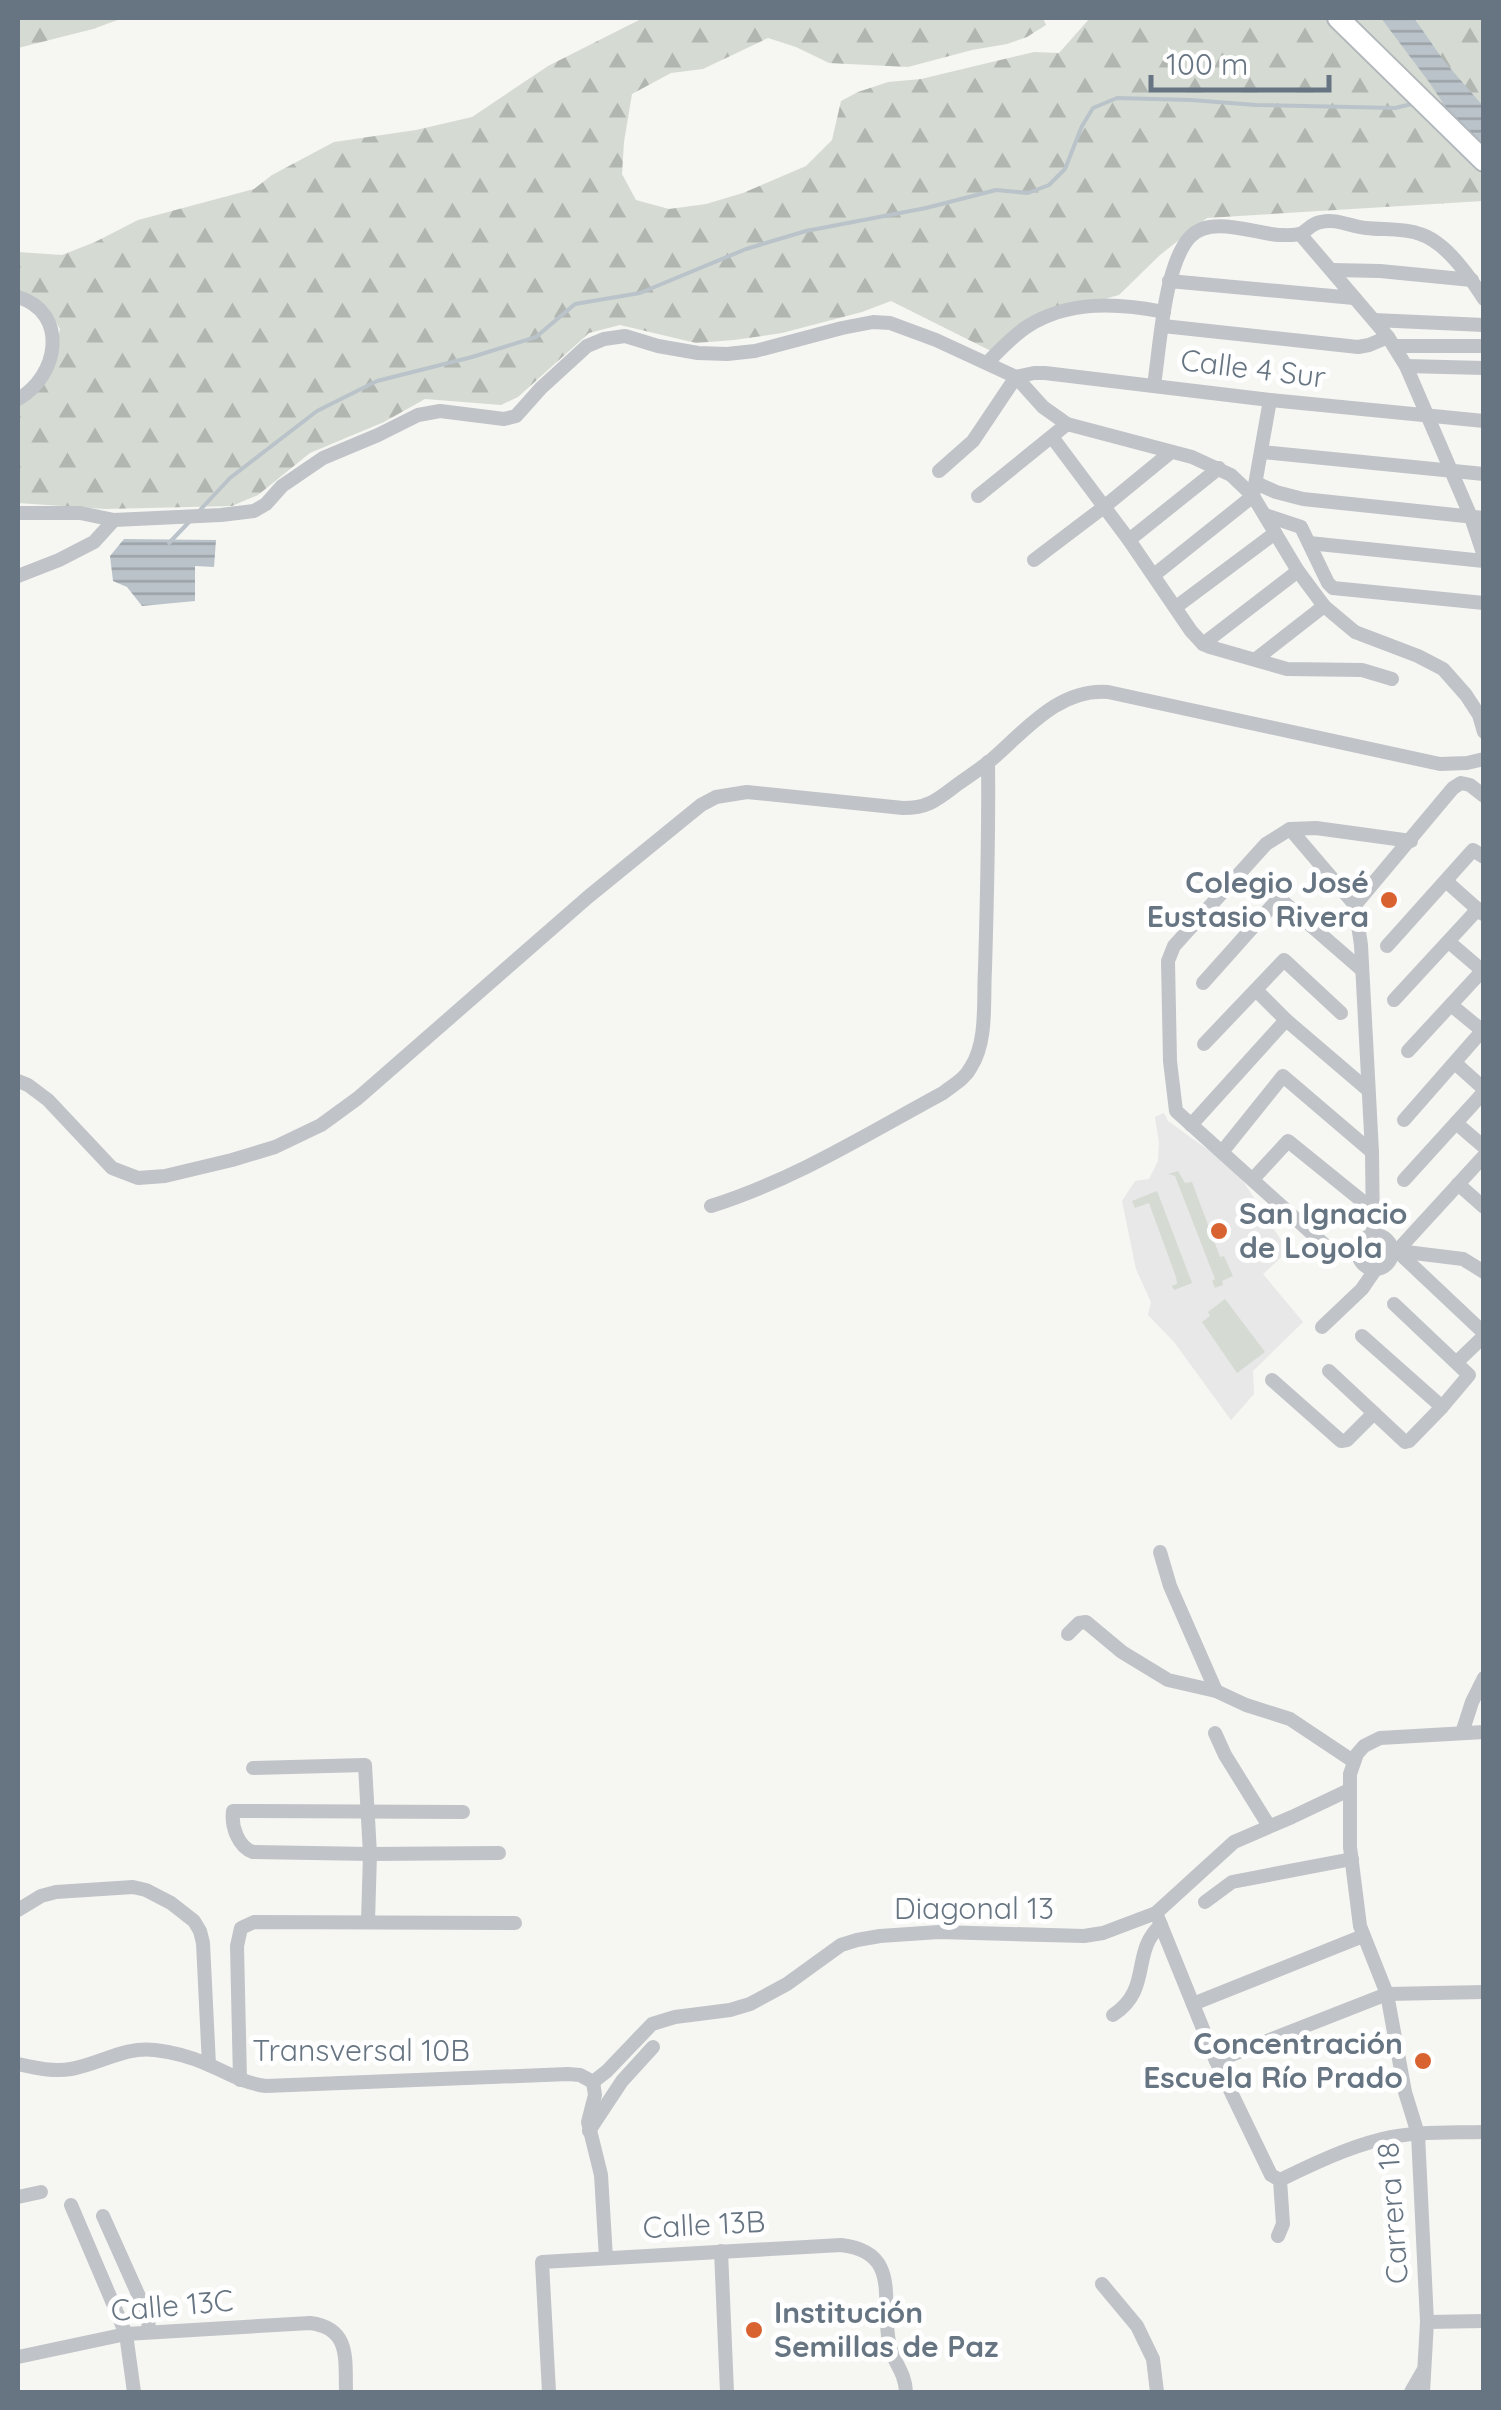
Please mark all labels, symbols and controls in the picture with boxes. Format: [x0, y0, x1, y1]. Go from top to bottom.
scale bar [1151, 30, 1328, 92]
text: 100 m [1166, 45, 1248, 83]
street label: Calle 4 Sur [1178, 340, 1328, 396]
place label: Colegio José Eustasio Rivera [1147, 863, 1369, 935]
marker: Colegio José Eustasio Rivera [1378, 889, 1400, 911]
place label: San Ignacio de Loyola [1239, 1194, 1408, 1266]
marker: San Ignacio de Loyola [1208, 1220, 1230, 1242]
street label: Diagonal 13 [894, 1889, 1054, 1927]
place label: Concentración Escuela Río Prado [1143, 2024, 1403, 2096]
street label: Transversal 10B [252, 2031, 470, 2069]
marker: Concentración Escuela Río Prado [1412, 2050, 1434, 2072]
street label: Carrera 18 [1368, 2141, 1416, 2285]
street label: Calle 13B [642, 2202, 766, 2246]
street label: Calle 13C [109, 2281, 235, 2329]
place label: Institución Semillas de Paz [774, 2293, 999, 2365]
marker: Institución Semillas de Paz [743, 2319, 765, 2341]

